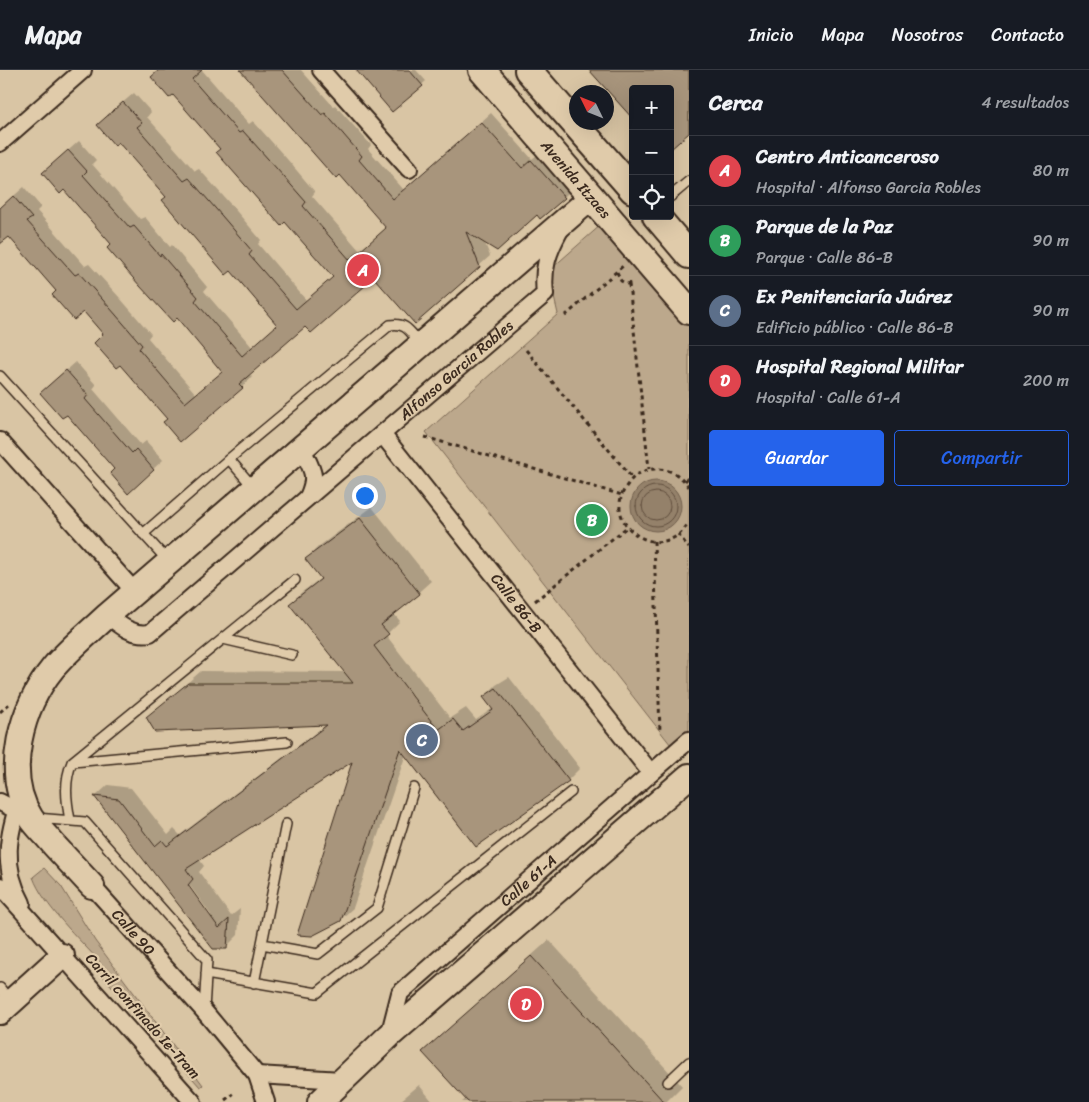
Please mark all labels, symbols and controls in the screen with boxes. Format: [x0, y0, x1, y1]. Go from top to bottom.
text: Mapa [25, 14, 81, 56]
text: Inicio [749, 19, 794, 51]
text: Mapa [822, 19, 864, 51]
text: Nosotros [892, 19, 963, 51]
text: Contacto [991, 19, 1064, 51]
text: Cerca [709, 84, 763, 122]
north arrow [569, 85, 614, 130]
map controls [629, 85, 674, 220]
button: + [629, 85, 674, 130]
text: 4 resultados [981, 88, 1069, 117]
button: − [629, 130, 674, 175]
street label: Avenida Itzaes [534, 133, 618, 225]
text: Centro Anticanceroso [756, 140, 939, 173]
text: A [720, 156, 730, 185]
text: 80 m [1033, 156, 1069, 185]
text: Hospital · Alfonso Garcia Robles [756, 173, 981, 202]
button: locate [629, 175, 674, 220]
text: Parque de la Paz [756, 210, 893, 243]
text: B [720, 226, 730, 255]
text: 90 m [1033, 226, 1069, 255]
text: Parque · Calle 86-B [756, 243, 893, 272]
pin: A [347, 251, 379, 289]
text: Ex Penitenciaría Juárez [756, 280, 952, 313]
text: C [720, 296, 730, 325]
text: 90 m [1033, 296, 1069, 325]
street label: Alfonso Garcia Robles [392, 313, 520, 428]
text: Edificio público · Calle 86-B [756, 313, 953, 342]
text: Hospital Regional Militar [756, 350, 963, 383]
text: D [720, 366, 730, 395]
text: 200 m [1023, 366, 1069, 395]
text: Hospital · Calle 61-A [756, 383, 901, 412]
button: Guardar [709, 430, 884, 486]
button: Compartir [894, 430, 1069, 486]
your location [352, 483, 378, 509]
pin: B [576, 501, 608, 539]
street label: Calle 86-B [484, 567, 549, 640]
pin: C [406, 721, 438, 759]
street label: Calle 61-A [494, 848, 563, 913]
street label: Calle 90 [105, 903, 162, 962]
street label: Carril confinado Ie-Tram [79, 947, 207, 1085]
pin: D [510, 985, 542, 1023]

